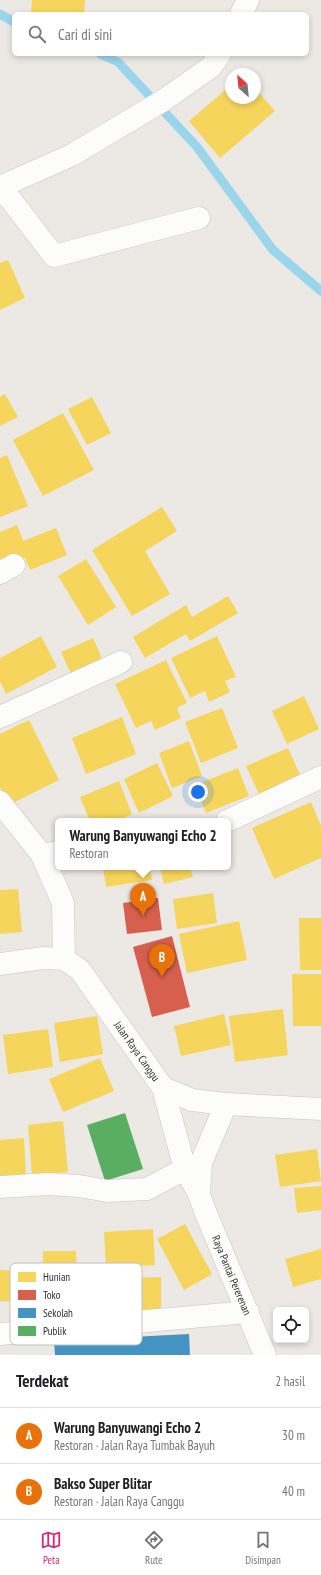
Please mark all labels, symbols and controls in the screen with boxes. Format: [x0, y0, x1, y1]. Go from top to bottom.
search box [12, 12, 309, 56]
icon: search [26, 23, 48, 45]
text: Cari di sini [58, 25, 112, 44]
north arrow [225, 68, 261, 104]
your location [188, 782, 208, 802]
popup [55, 818, 231, 870]
text: Warung Banyuwangi Echo 2 [69, 826, 217, 845]
text: Restoran [69, 845, 108, 862]
pin: A [130, 883, 156, 916]
pin: B [149, 944, 175, 977]
street label: Jalan Raya Canggu [111, 1018, 163, 1084]
street label: Raya Pantai Pererenan [209, 1233, 255, 1317]
legend [10, 1263, 142, 1345]
text: Hunian [43, 1270, 70, 1284]
text: Toko [43, 1288, 61, 1302]
text: Sekolah [43, 1306, 73, 1320]
map controls [273, 1307, 309, 1343]
button: locate [273, 1307, 309, 1343]
text: Publik [43, 1324, 67, 1338]
text: Terdekat [16, 1370, 68, 1392]
text: 2 hasil [275, 1373, 305, 1390]
text: Warung Banyuwangi Echo 2 [54, 1418, 201, 1437]
text: A [26, 1427, 32, 1444]
text: 30 m [282, 1427, 305, 1444]
text: Restoran · Jalan Raya Tumbak Bayuh [54, 1437, 215, 1454]
text: Bakso Super Blitar [54, 1474, 152, 1493]
text: B [26, 1483, 32, 1500]
text: 40 m [282, 1483, 305, 1500]
text: Restoran · Jalan Raya Canggu [54, 1493, 184, 1510]
tab: Peta [40, 1529, 62, 1567]
tab: Rute [143, 1529, 165, 1567]
tab: Disimpan [245, 1529, 281, 1567]

